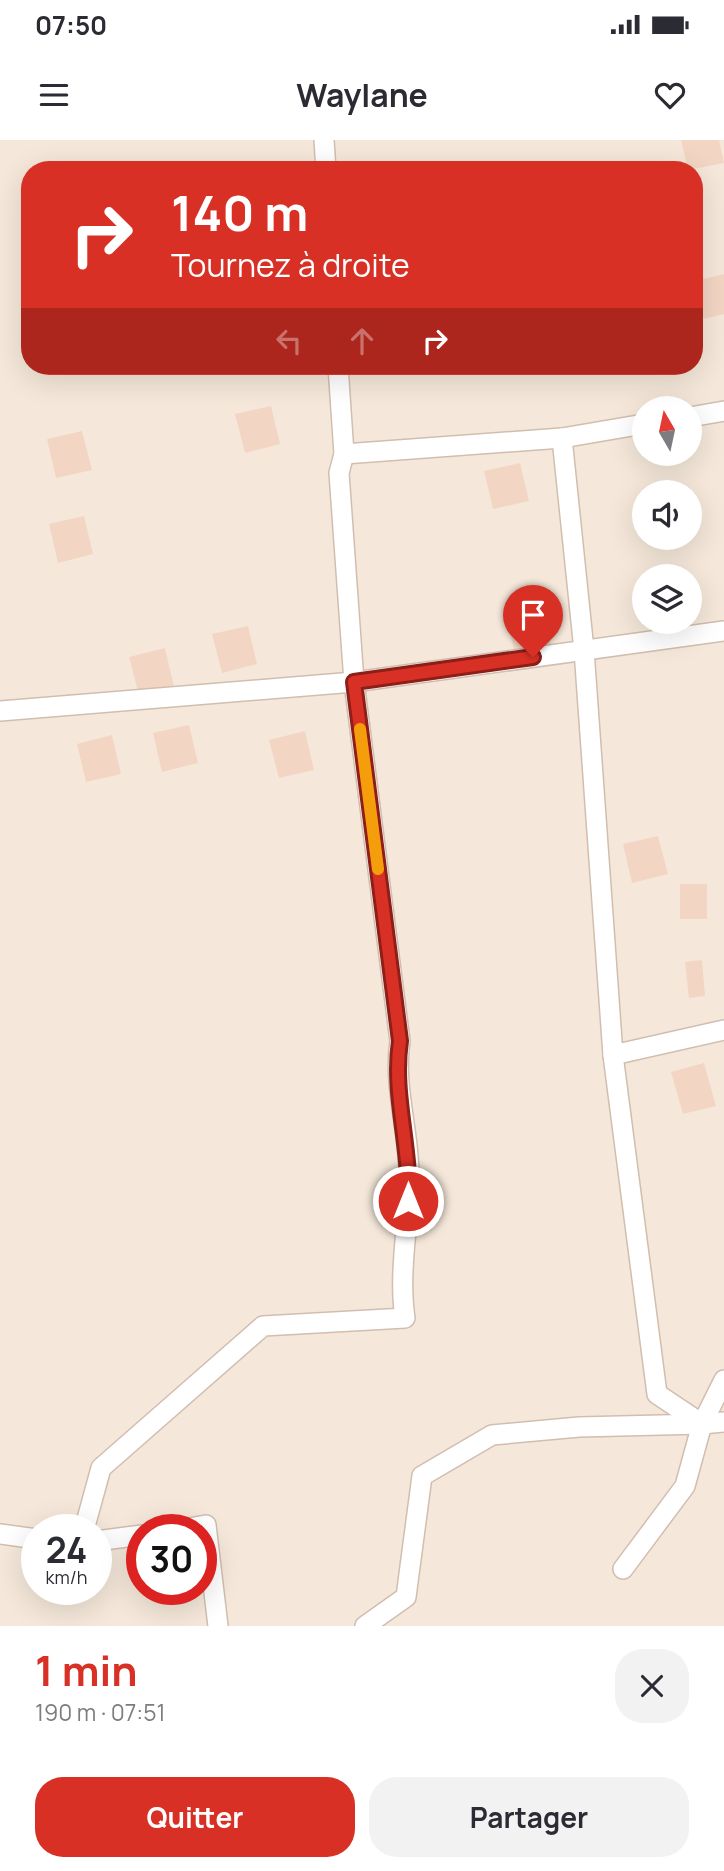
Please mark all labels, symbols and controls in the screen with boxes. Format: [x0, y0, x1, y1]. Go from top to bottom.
text: 07:50 [35, 7, 107, 43]
text: Waylane [296, 73, 428, 117]
icon: menu [35, 76, 73, 114]
icon: heart [651, 76, 689, 114]
text: 140 m [171, 179, 308, 246]
icon: right [56, 189, 147, 280]
text: Tournez à droite [171, 243, 410, 287]
icon: left [270, 322, 308, 360]
icon: ahead [343, 322, 381, 360]
icon: right [416, 322, 454, 360]
north arrow [632, 396, 702, 466]
map controls [632, 396, 702, 634]
button: sound [632, 480, 702, 550]
button: layers [632, 564, 702, 634]
pin [503, 585, 563, 657]
icon: arrive [514, 596, 552, 634]
position arrow [371, 1164, 445, 1238]
speed limit sign: 30 [126, 1514, 217, 1605]
text: 24 [46, 1526, 87, 1574]
text: km/h [46, 1565, 87, 1589]
text: 1 min [35, 1641, 138, 1699]
button: close [615, 1649, 689, 1723]
text: 190 m · 07:51 [35, 1696, 166, 1728]
button: Quitter [35, 1777, 355, 1857]
button: Partager [369, 1777, 689, 1857]

